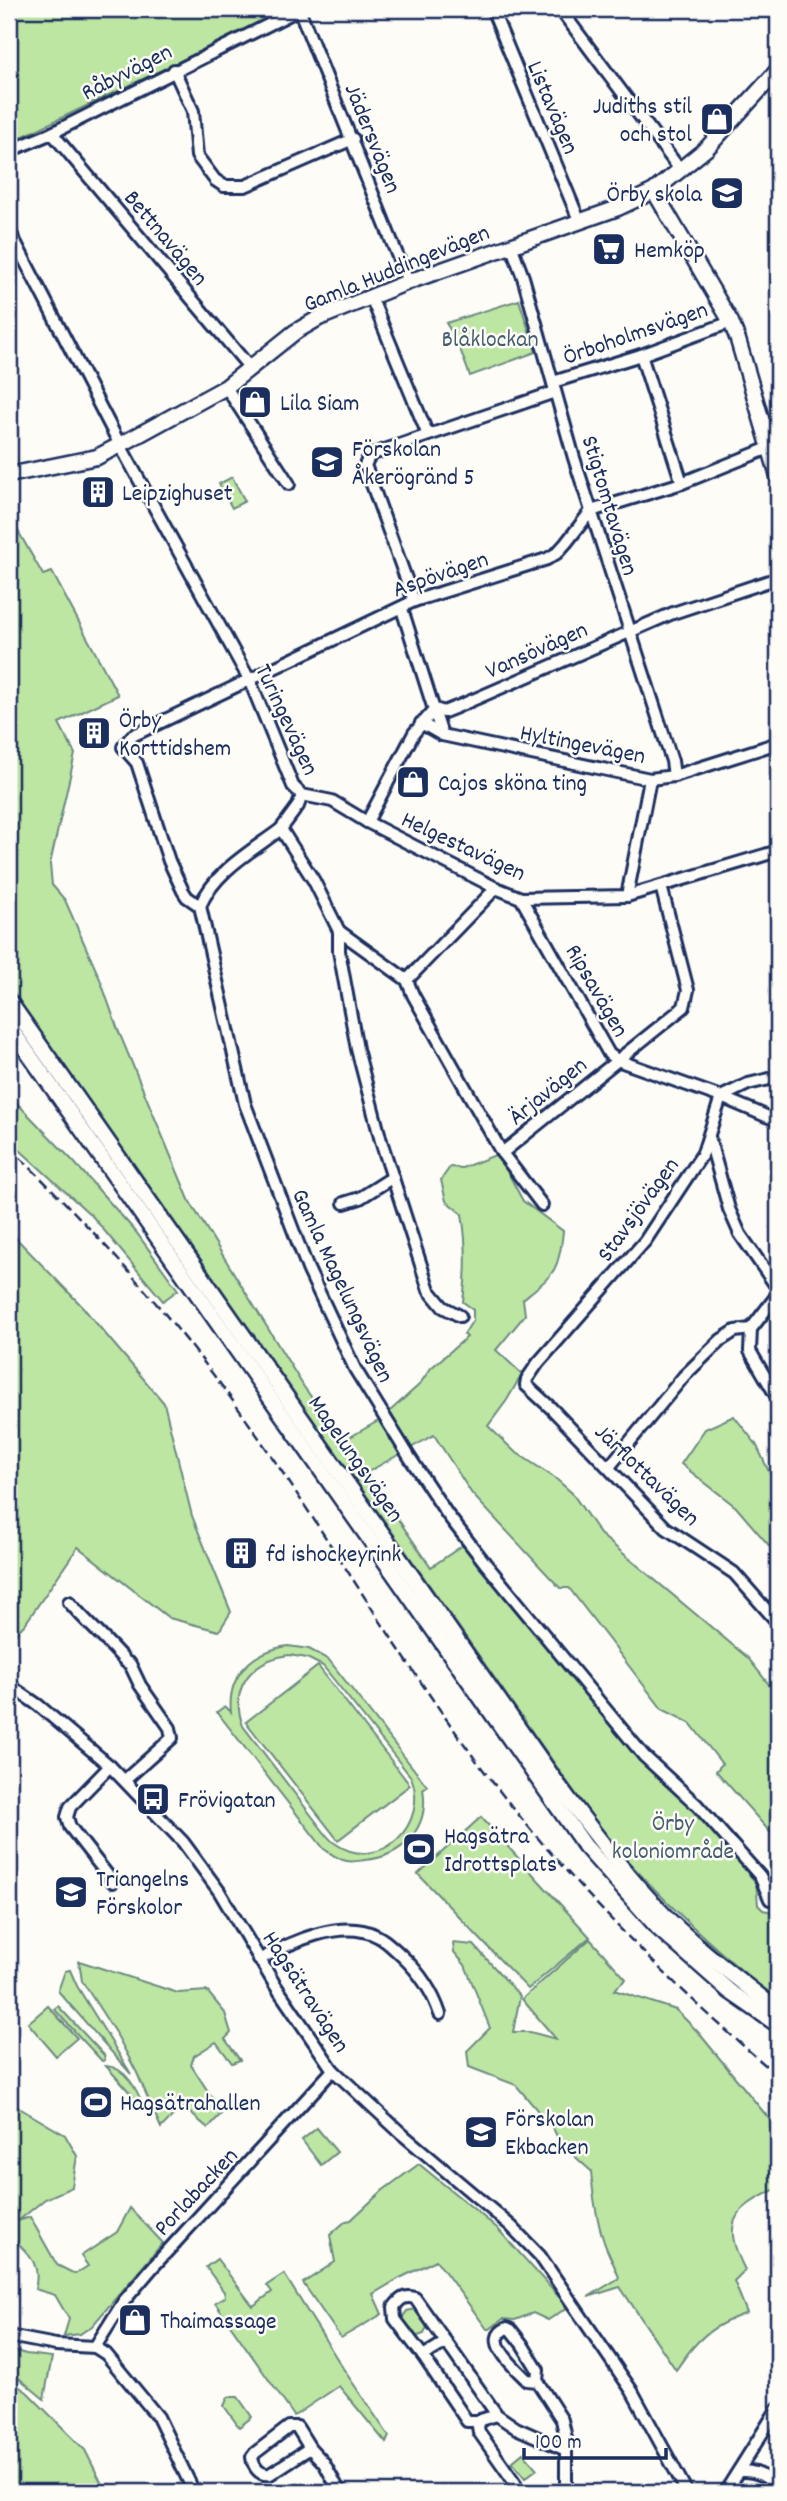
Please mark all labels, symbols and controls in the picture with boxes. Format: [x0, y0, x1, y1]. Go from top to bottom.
street label: Råbyvägen [76, 36, 179, 111]
street label: Listavägen [516, 56, 586, 160]
street label: Jädersvägen [334, 79, 409, 199]
place label: Judiths stil och stol [593, 91, 692, 153]
shop icon: Judiths stil och stol [698, 100, 736, 138]
school or university icon: Örby skola [708, 174, 746, 212]
place label: Örby skola [607, 179, 703, 213]
street label: Bettnavägen [114, 184, 215, 294]
street label: Gamla Huddingevägen [299, 217, 495, 323]
supermarket icon: Hemköp [590, 230, 628, 268]
place label: Hemköp [634, 235, 705, 269]
street label: Örboholmsvägen [559, 294, 713, 376]
park label: Blåklockan [441, 324, 539, 358]
shop icon: Lila Siam [236, 383, 274, 421]
place label: Lila Siam [280, 388, 359, 422]
street label: Stigtomtavägen [571, 432, 646, 580]
place label: Förskolan Åkerögränd 5 [352, 434, 475, 496]
school or university icon: Förskolan Åkerögränd 5 [308, 443, 346, 481]
building icon: Leipzighuset [79, 473, 117, 511]
place label: Leipzighuset [122, 478, 233, 512]
street label: Aspövägen [389, 544, 493, 608]
street label: Vansövägen [481, 614, 594, 689]
street label: Turingevägen [245, 659, 326, 782]
place label: Örby Korttidshem [119, 705, 231, 767]
building icon: Örby Korttidshem [75, 714, 113, 752]
street label: Hyltingevägen [517, 717, 648, 775]
shop icon: Cajos sköna ting [394, 763, 432, 801]
place label: Cajos sköna ting [438, 768, 587, 802]
street label: Helgestavägen [395, 804, 531, 891]
street label: Ripsavägen [555, 939, 636, 1044]
street label: Ärjavägen [502, 1050, 596, 1135]
street label: Stavsjövägen [590, 1151, 689, 1270]
street label: Gamla Magelungsvägen [281, 1184, 401, 1389]
street label: Magelungsvägen [298, 1389, 411, 1530]
street label: Järflottavägen [585, 1417, 706, 1535]
building icon: fd ishockeyrink [222, 1534, 260, 1572]
place label: fd ishockeyrink [266, 1539, 401, 1573]
bus stop icon: Frövigatan [134, 1780, 172, 1818]
place label: Frövigatan [178, 1785, 276, 1819]
park label: Örby koloniområde [612, 1808, 734, 1870]
place label: Hagsätra Idrottsplats [444, 1821, 557, 1883]
sports icon: Hagsätra Idrottsplats [400, 1830, 438, 1868]
place label: Triangelns Förskolor [96, 1864, 189, 1926]
school or university icon: Triangelns Förskolor [52, 1873, 90, 1911]
street label: Hagsätravägen [252, 1925, 357, 2060]
sports icon: Hagsätrahallen [77, 2083, 115, 2121]
place label: Hagsätrahallen [120, 2088, 260, 2122]
place label: Förskolan Ekbacken [505, 2104, 594, 2166]
school or university icon: Förskolan Ekbacken [462, 2113, 500, 2151]
street label: Porlabacken [147, 2141, 247, 2245]
shop icon: Thaimassage [116, 2301, 154, 2339]
place label: Thaimassage [160, 2306, 277, 2340]
scale bar [524, 2417, 666, 2461]
text: 100 m [535, 2429, 582, 2459]

